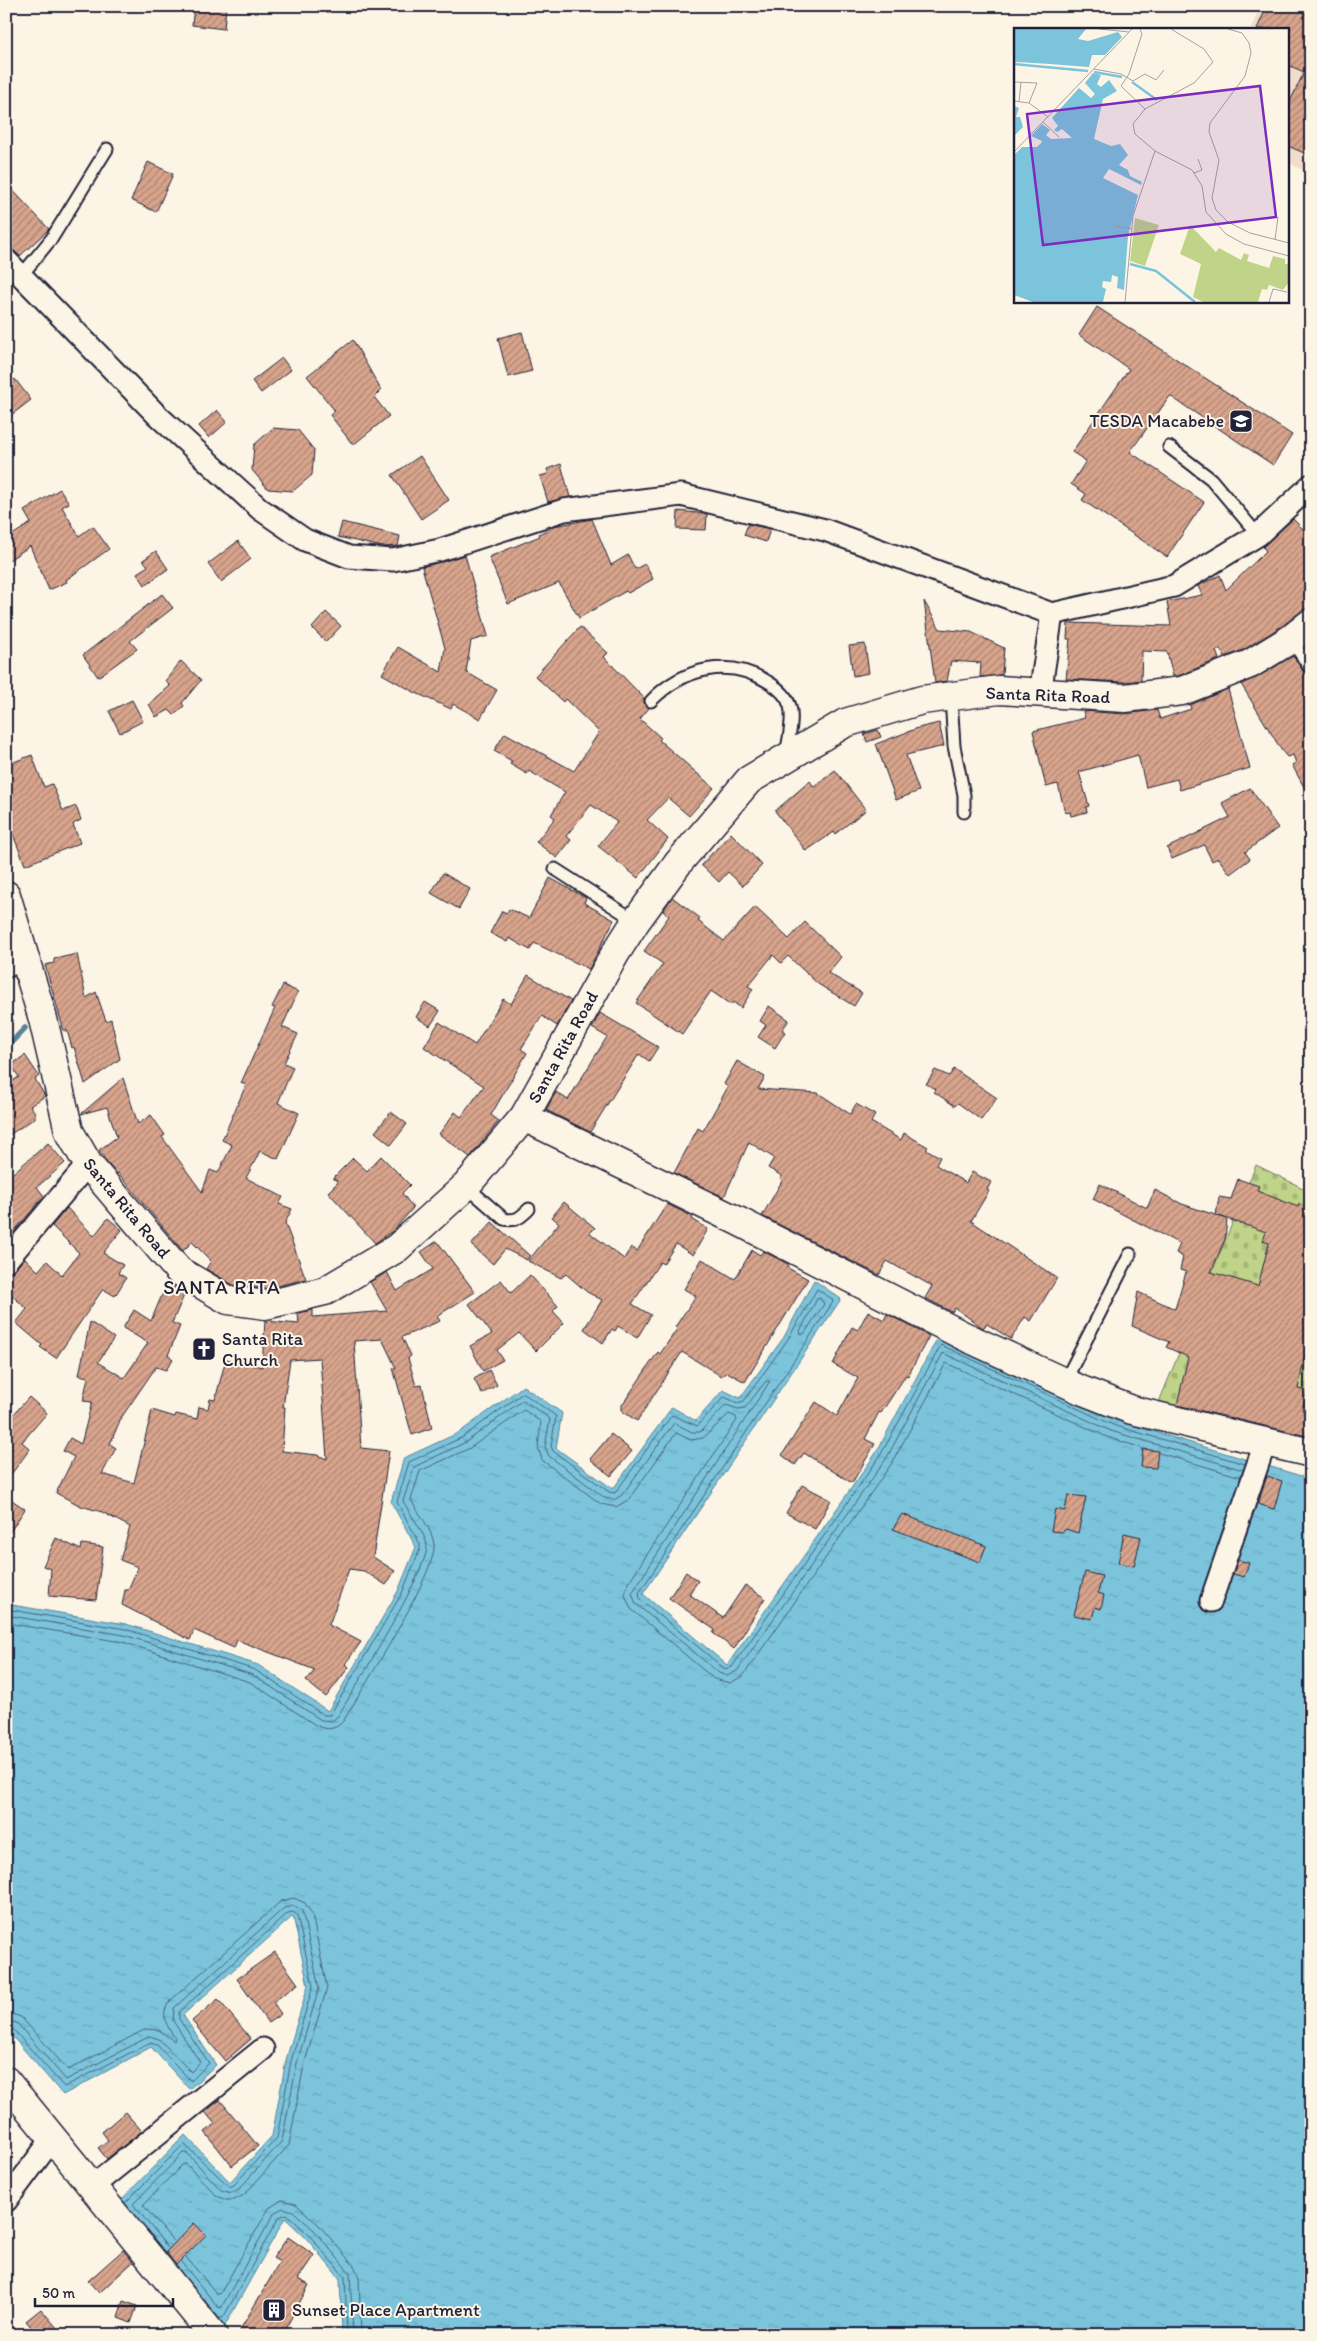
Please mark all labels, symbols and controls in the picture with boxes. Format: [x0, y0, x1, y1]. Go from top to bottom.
inset map [1014, 28, 1290, 302]
school or university icon: TESDA Macabebe [1228, 408, 1254, 434]
place label: TESDA Macabebe [1090, 410, 1224, 432]
street label: Santa Rita Road [985, 682, 1111, 708]
street label: Santa Rita Road [523, 987, 603, 1107]
street label: Santa Rita Road [78, 1153, 176, 1263]
district label: SANTA RITA [163, 1275, 281, 1299]
place label: Santa Rita Church [222, 1328, 304, 1371]
church icon: Santa Rita Church [191, 1336, 217, 1362]
scale bar [35, 2276, 172, 2308]
text: 50 m [42, 2284, 75, 2302]
building icon: Sunset Place Apartment [261, 2297, 287, 2323]
place label: Sunset Place Apartment [292, 2299, 480, 2321]

